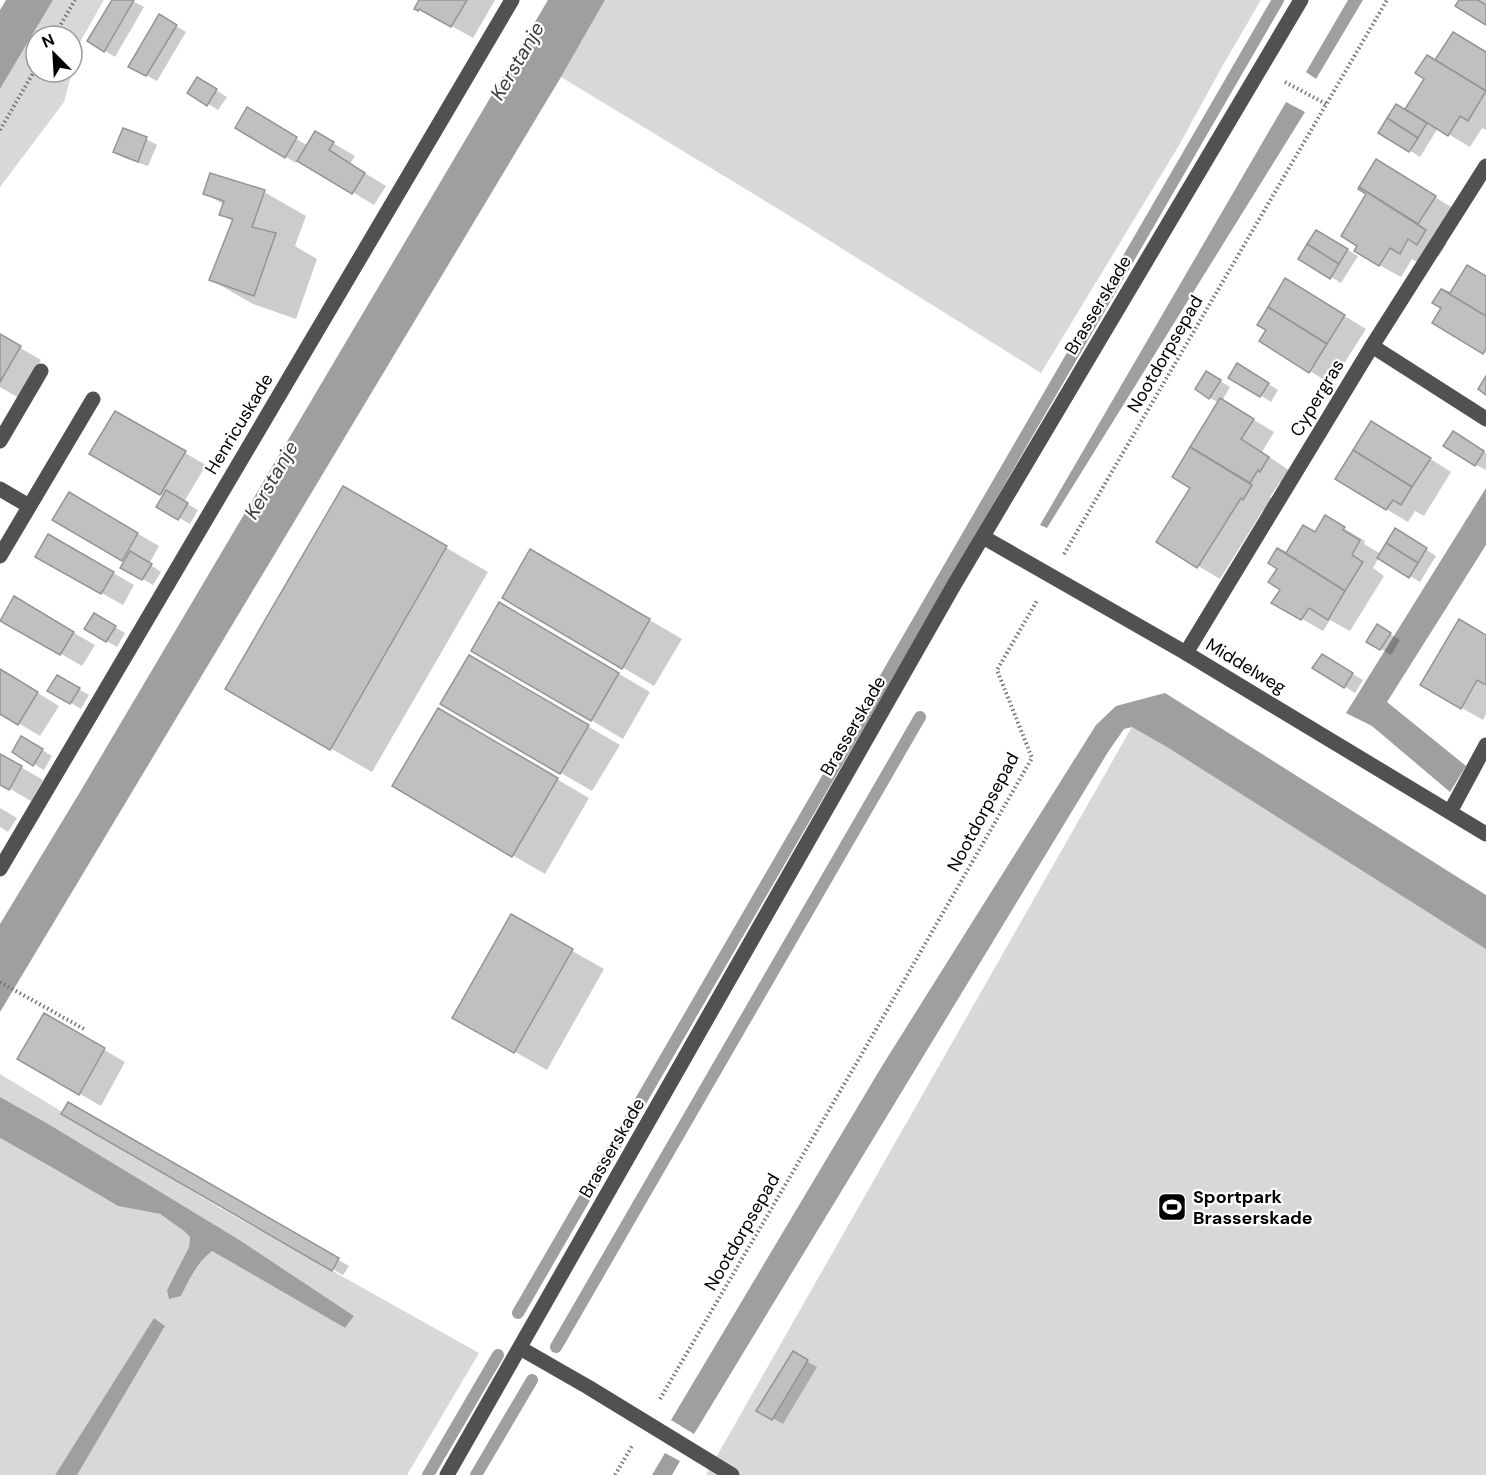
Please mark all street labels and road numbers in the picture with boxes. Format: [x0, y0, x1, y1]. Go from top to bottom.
street label: Brasserskade [1059, 251, 1137, 359]
street label: Nootdorpsepad [1122, 291, 1208, 417]
street label: Cypergras [1284, 355, 1350, 441]
street label: Henricuskade [199, 369, 279, 479]
street label: Middelweg [1201, 633, 1291, 699]
street label: Brasserskade [815, 672, 891, 780]
street label: Nootdorpsepad [941, 748, 1025, 876]
street label: Brasserskade [574, 1094, 650, 1202]
street label: Nootdorpsepad [699, 1169, 785, 1295]

